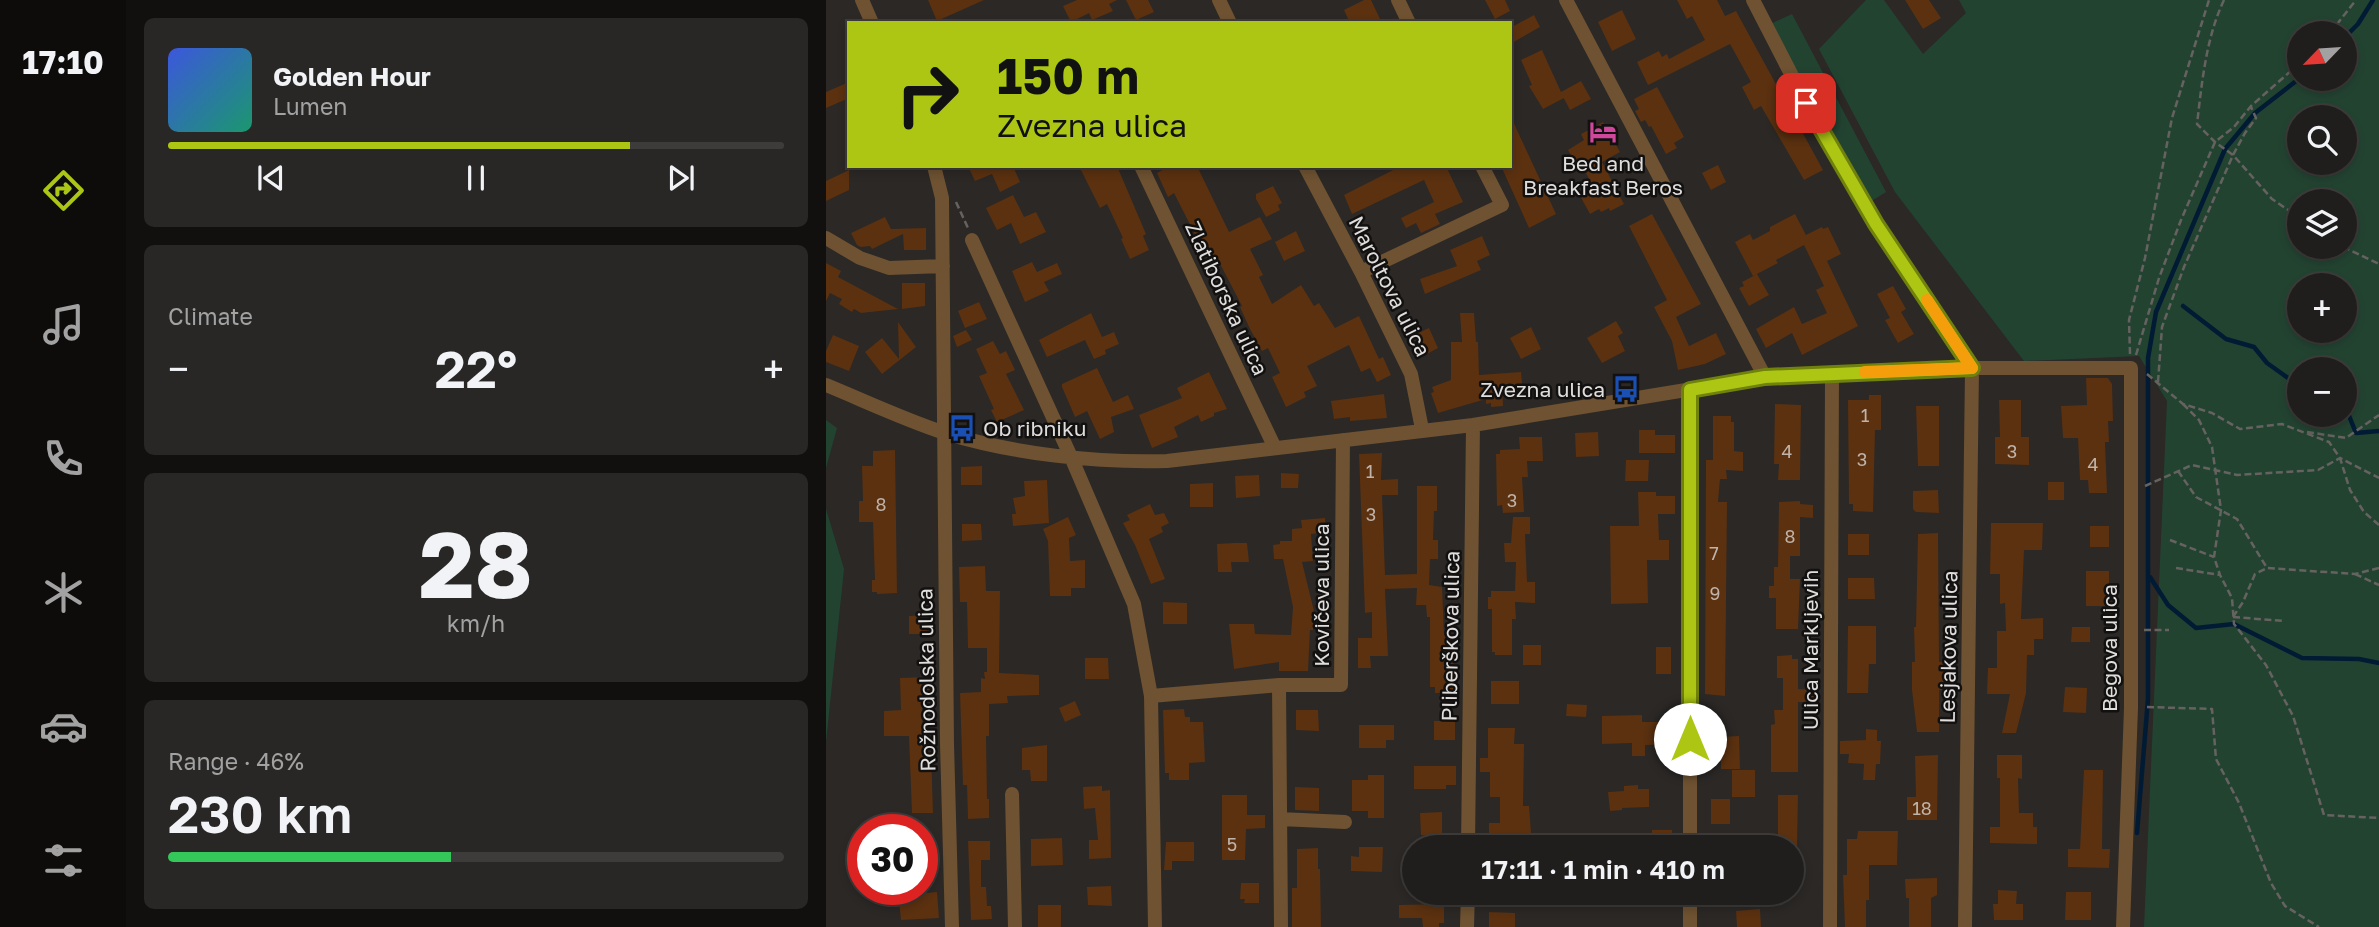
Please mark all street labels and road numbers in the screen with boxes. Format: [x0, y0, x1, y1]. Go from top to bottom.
street label: Maroltova ulica [1343, 211, 1437, 361]
street label: Zlatiborska ulica [1180, 217, 1274, 379]
street label: Kovičeva ulica [1308, 523, 1334, 667]
street label: Pliberškova ulica [1436, 550, 1464, 722]
street label: Ulica Markljevih [1797, 570, 1823, 730]
street label: Lesjakova ulica [1934, 570, 1962, 724]
street label: Begova ulica [2096, 584, 2122, 712]
street label: Rožnodolska ulica [911, 588, 941, 772]

